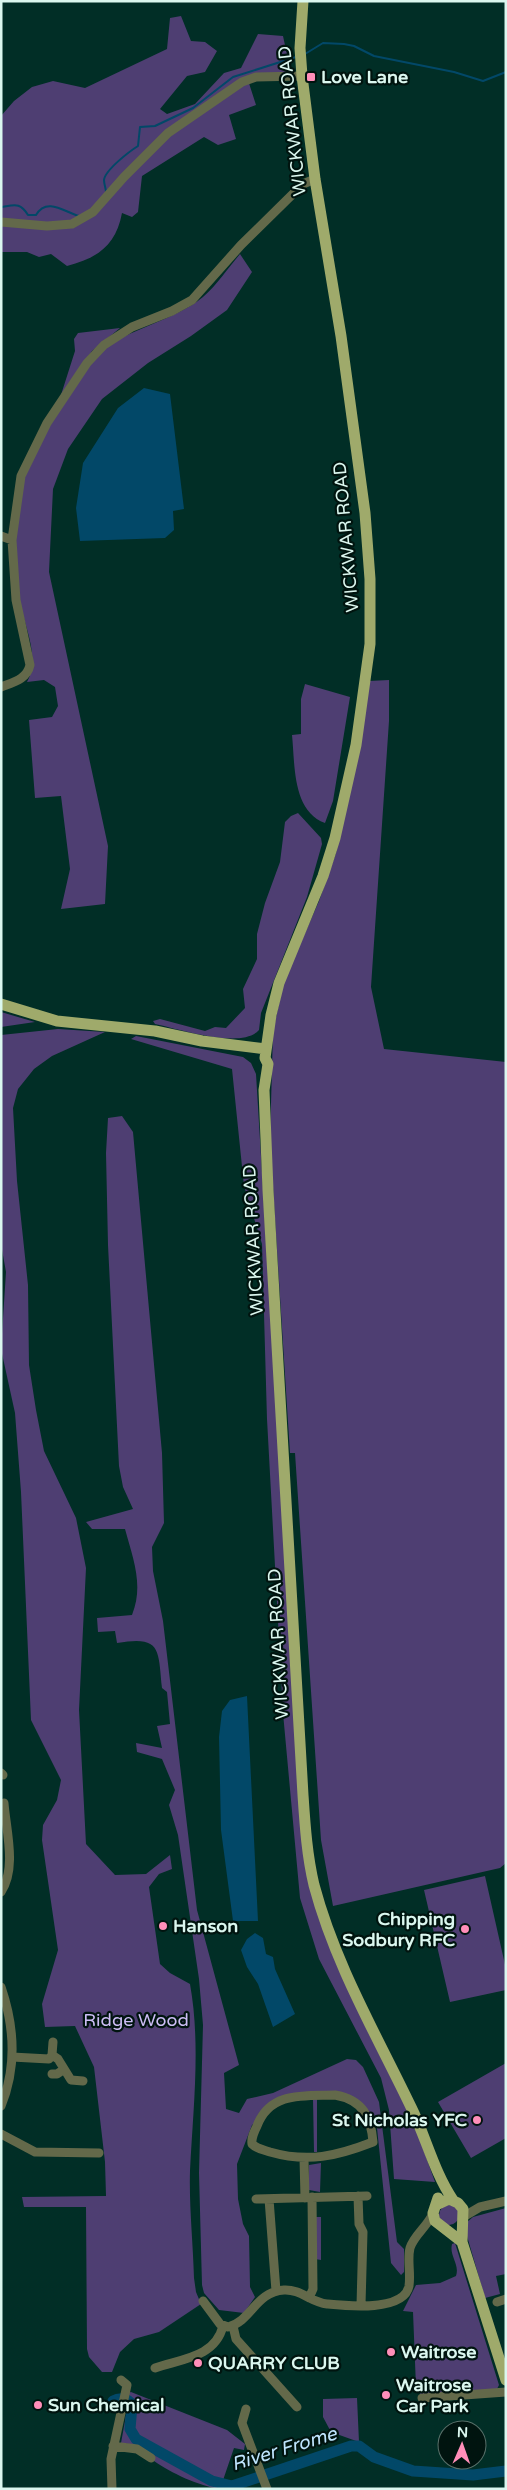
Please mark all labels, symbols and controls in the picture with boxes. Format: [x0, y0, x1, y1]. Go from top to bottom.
street label: WICKWAR ROAD [273, 45, 311, 197]
place label: Love Lane [321, 66, 408, 88]
marker: Love Lane [305, 71, 317, 83]
street label: WICKWAR ROAD [328, 461, 364, 613]
street label: WICKWAR ROAD [238, 1164, 268, 1316]
street label: WICKWAR ROAD [263, 1568, 293, 1720]
place label: Chipping Sodbury RFC [342, 1908, 455, 1951]
place label: Hanson [173, 1915, 238, 1937]
marker: Hanson [157, 1920, 169, 1932]
marker: Chipping Sodbury RFC [459, 1923, 471, 1935]
park label: Ridge Wood [83, 2009, 189, 2031]
place label: St Nicholas YFC [332, 2109, 467, 2131]
marker: St Nicholas YFC [471, 2114, 483, 2126]
place label: Waitrose [401, 2341, 476, 2363]
marker: Waitrose [385, 2346, 397, 2358]
place label: QUARRY CLUB [208, 2352, 340, 2374]
marker: QUARRY CLUB [192, 2357, 204, 2369]
place label: Waitrose Car Park [396, 2374, 471, 2417]
marker: Waitrose Car Park [380, 2389, 392, 2401]
place label: Sun Chemical [48, 2394, 164, 2416]
marker: Sun Chemical [32, 2399, 44, 2411]
north arrow [437, 2420, 487, 2470]
water label: River Frome [229, 2422, 340, 2475]
text: N [457, 2424, 468, 2441]

